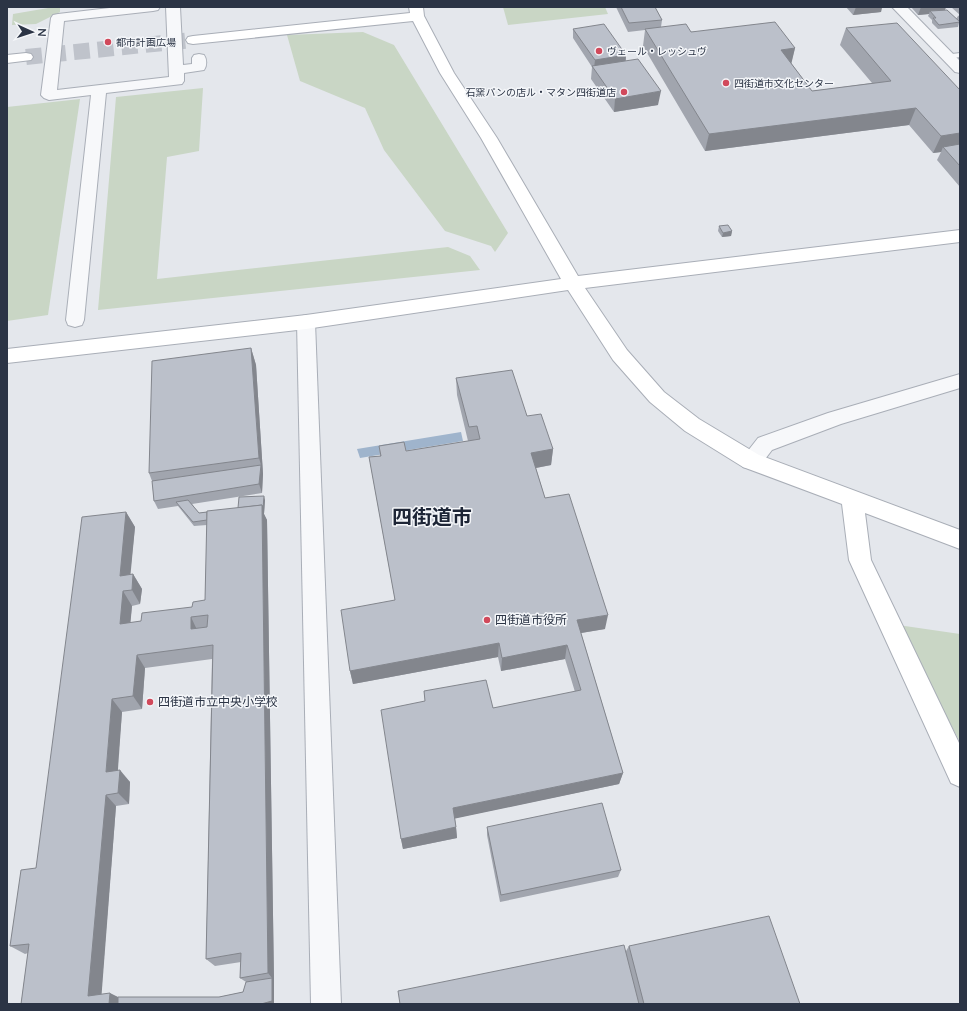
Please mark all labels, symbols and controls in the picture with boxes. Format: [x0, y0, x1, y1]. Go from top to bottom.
north arrow [12, 12, 52, 52]
text: N [36, 28, 49, 37]
place label: 都市計画広場 [116, 36, 176, 48]
marker: 都市計画広場 [103, 37, 113, 47]
place label: ヴェール・レッシュヴ [607, 45, 707, 57]
marker: ヴェール・レッシュヴ [594, 46, 604, 56]
place label: 四街道市文化センター [734, 77, 834, 89]
marker: 四街道市文化センター [721, 78, 731, 88]
place label: 石窯パンの店ル・マタン四街道店 [466, 86, 616, 98]
marker: 石窯パンの店ル・マタン四街道店 [619, 87, 629, 97]
district label: 四街道市 [392, 504, 472, 528]
place label: 四街道市役所 [495, 612, 567, 627]
marker: 四街道市役所 [482, 615, 492, 625]
place label: 四街道市立中央小学校 [158, 694, 278, 709]
marker: 四街道市立中央小学校 [145, 697, 155, 707]

